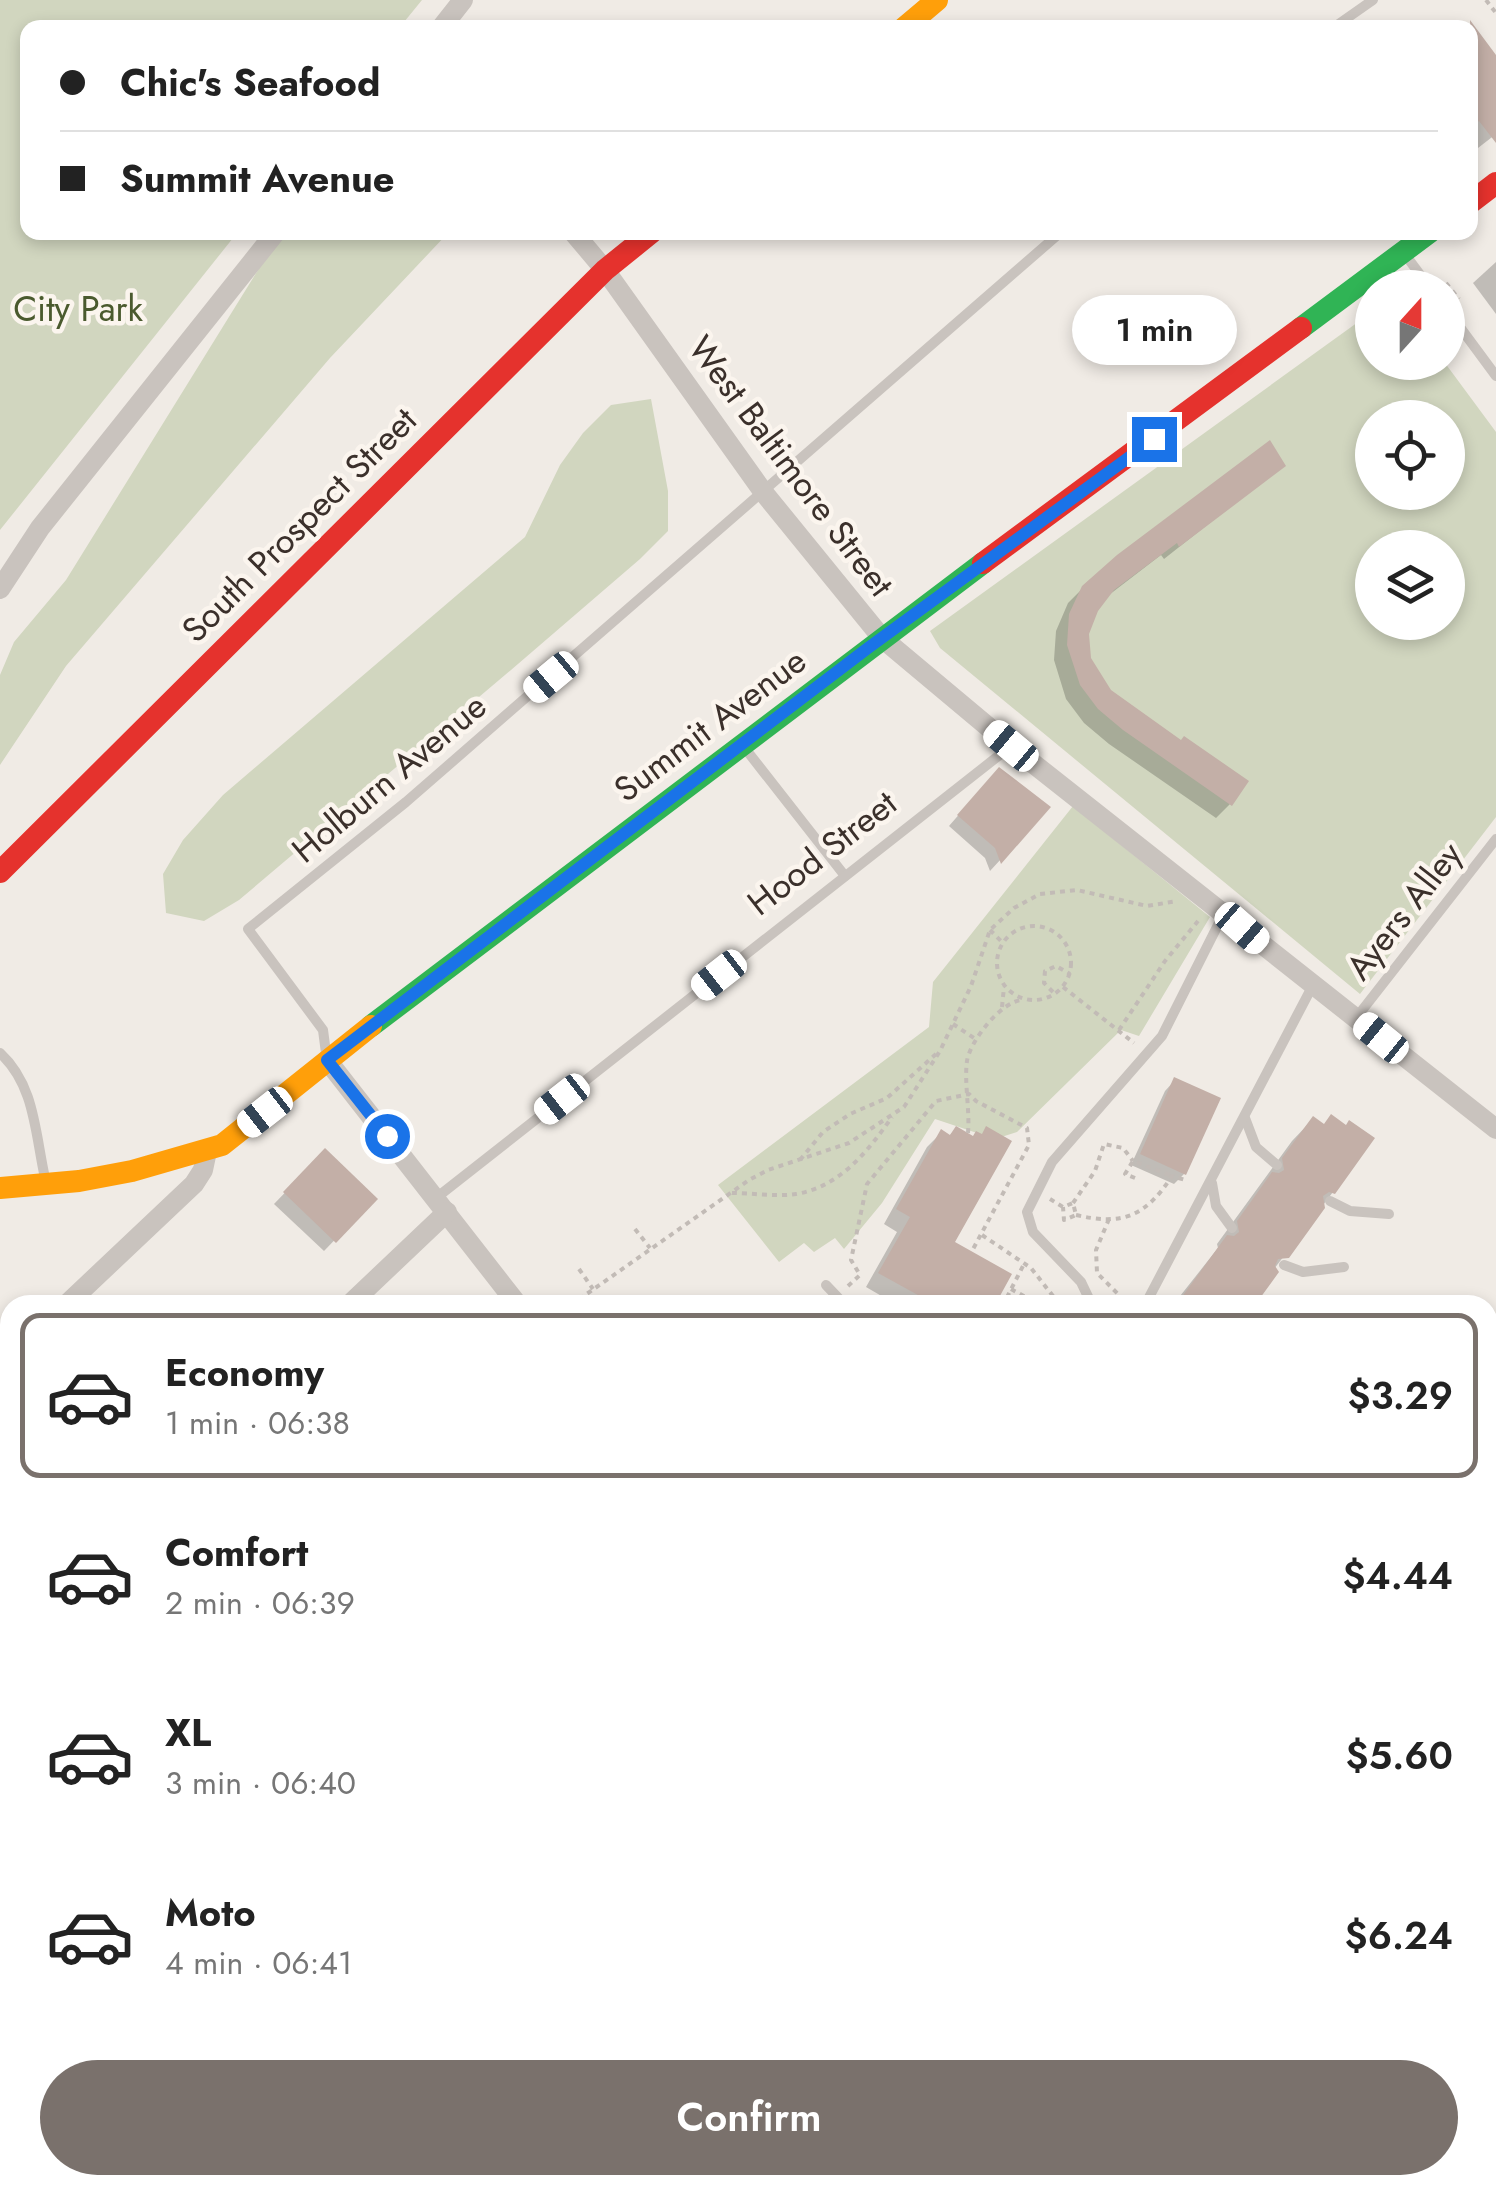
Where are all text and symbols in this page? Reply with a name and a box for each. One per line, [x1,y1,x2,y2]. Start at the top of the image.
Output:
text: Chic's Seafood [120,55,380,110]
text: Summit Avenue [120,151,395,206]
north arrow [1355,270,1465,380]
map controls [1355,270,1465,640]
park label: City Park [13,284,143,334]
callout: 1 min [1072,294,1236,364]
text: 1 min [1116,307,1193,353]
street label: West Baltimore Street [676,325,906,607]
street label: South Prospect Street [170,396,428,654]
button: locate [1355,400,1465,510]
route end [1132,417,1177,462]
button: layers [1355,530,1465,640]
street label: Summit Avenue [603,636,817,814]
car [518,646,584,708]
street label: Holburn Avenue [281,682,497,874]
car [978,715,1044,777]
street label: Hood Street [737,778,908,927]
street label: Ayers Alley [1334,831,1474,991]
car [1210,897,1274,959]
car [686,945,752,1005]
car [1348,1007,1414,1069]
car [529,1069,595,1129]
car [232,1082,298,1142]
route start [365,1114,410,1159]
text: Economy [165,1345,324,1400]
icon: car [45,1351,135,1441]
text: $3.29 [1348,1368,1453,1423]
text: 1 min · 06:38 [165,1400,350,1446]
text: Comfort [165,1525,308,1580]
icon: car [45,1531,135,1621]
text: $4.44 [1342,1548,1453,1603]
text: 2 min · 06:39 [165,1580,355,1626]
text: XL [165,1705,211,1760]
icon: car [45,1711,135,1801]
text: $5.60 [1346,1728,1453,1783]
text: 3 min · 06:40 [165,1760,356,1806]
text: Moto [165,1885,256,1940]
icon: car [45,1891,135,1981]
text: $6.24 [1345,1908,1453,1963]
text: 4 min · 06:41 [165,1940,352,1986]
button: Confirm [40,2060,1458,2175]

